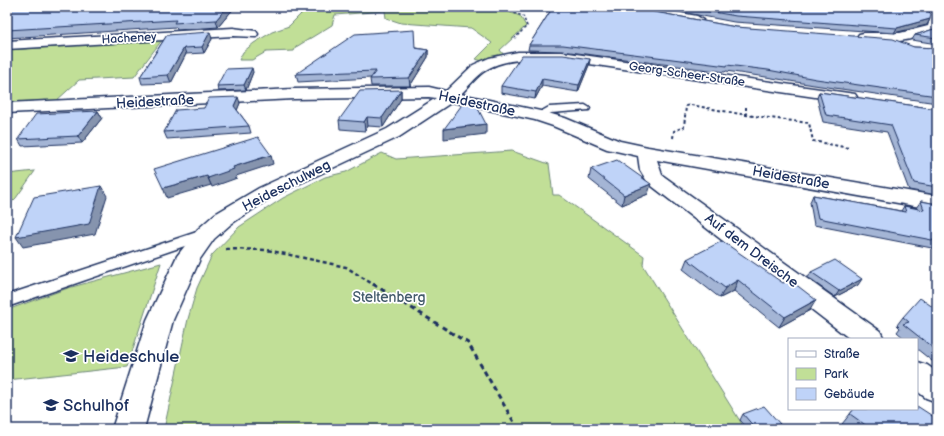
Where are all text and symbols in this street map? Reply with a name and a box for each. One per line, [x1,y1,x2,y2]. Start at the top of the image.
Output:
street label: Hacheney [101,30,157,47]
street label: Georg-Scheer-Straße [628,59,746,90]
street label: Heidestraße [437,87,517,120]
street label: Heidestraße [116,91,195,112]
street label: Heideschulweg [239,156,333,215]
street label: Heidestraße [751,162,831,193]
street label: Auf dem Dreische [701,210,802,291]
park label: Steltenberg [352,289,426,306]
legend [788,338,918,410]
school or university icon: Heideschule [62,347,80,365]
place label: Heideschule [83,347,179,367]
text: Straße [824,347,860,362]
text: Park [824,367,848,382]
text: Gebäude [824,387,874,402]
school or university icon: Schulhof [42,396,60,414]
place label: Schulhof [63,396,130,416]

